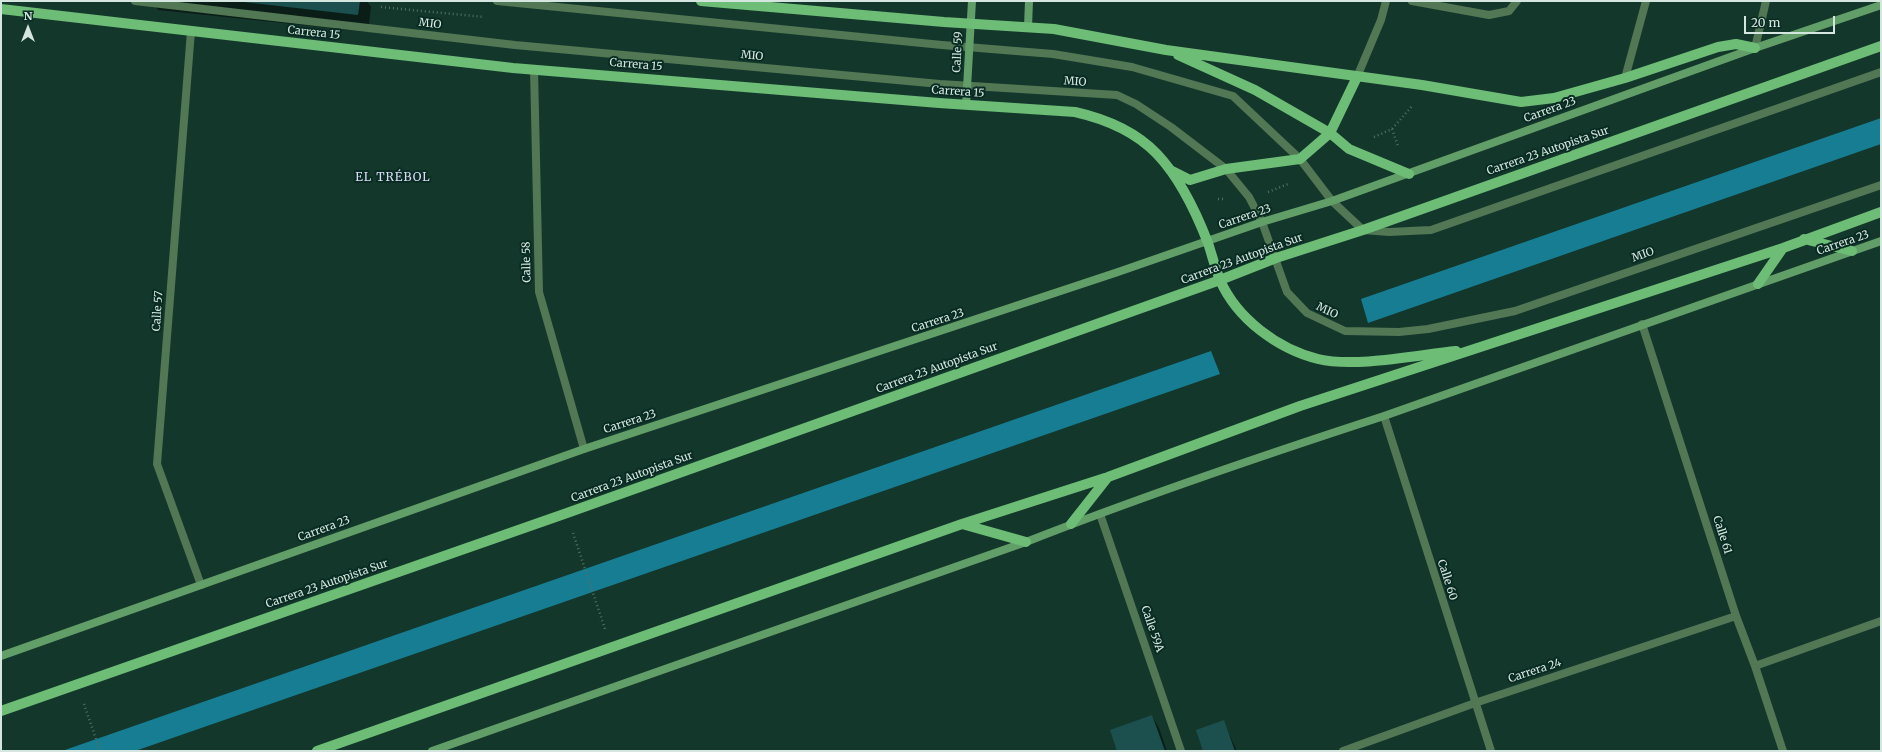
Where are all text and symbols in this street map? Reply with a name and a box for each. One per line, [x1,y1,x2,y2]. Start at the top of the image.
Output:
north arrow [8,8,48,48]
scale bar [1746,8,1837,34]
text: N [24,9,32,23]
text: 20 m [1751,15,1780,30]
street label: MIO [418,16,442,32]
street label: Carrera 15 [287,24,341,42]
street label: Calle 59 [950,31,966,73]
street label: MIO [740,48,764,64]
street label: Carrera 15 [609,56,663,74]
street label: MIO [1063,75,1087,89]
street label: Carrera 15 [931,84,985,100]
street label: Carrera 23 [1522,95,1578,125]
street label: Carrera 23 Autopista Sur [1485,124,1611,178]
district label: EL TRÉBOL [355,171,431,185]
street label: Carrera 23 [1217,202,1273,232]
street label: Carrera 23 [1815,228,1871,258]
street label: Carrera 23 Autopista Sur [1179,231,1305,287]
street label: Calle 58 [520,241,534,283]
street label: MIO [1630,245,1656,265]
street label: Calle 57 [150,290,166,332]
street label: MIO [1314,300,1340,322]
street label: Carrera 23 [910,306,966,336]
street label: Carrera 23 Autopista Sur [874,340,1000,396]
street label: Carrera 23 [602,407,658,437]
street label: Carrera 23 Autopista Sur [569,449,695,505]
street label: Carrera 23 [296,514,352,544]
street label: Calle 61 [1710,514,1734,556]
street label: Carrera 23 Autopista Sur [264,557,390,611]
street label: Calle 60 [1434,558,1460,602]
street label: Calle 59A [1138,604,1166,654]
street label: Carrera 24 [1507,656,1563,686]

